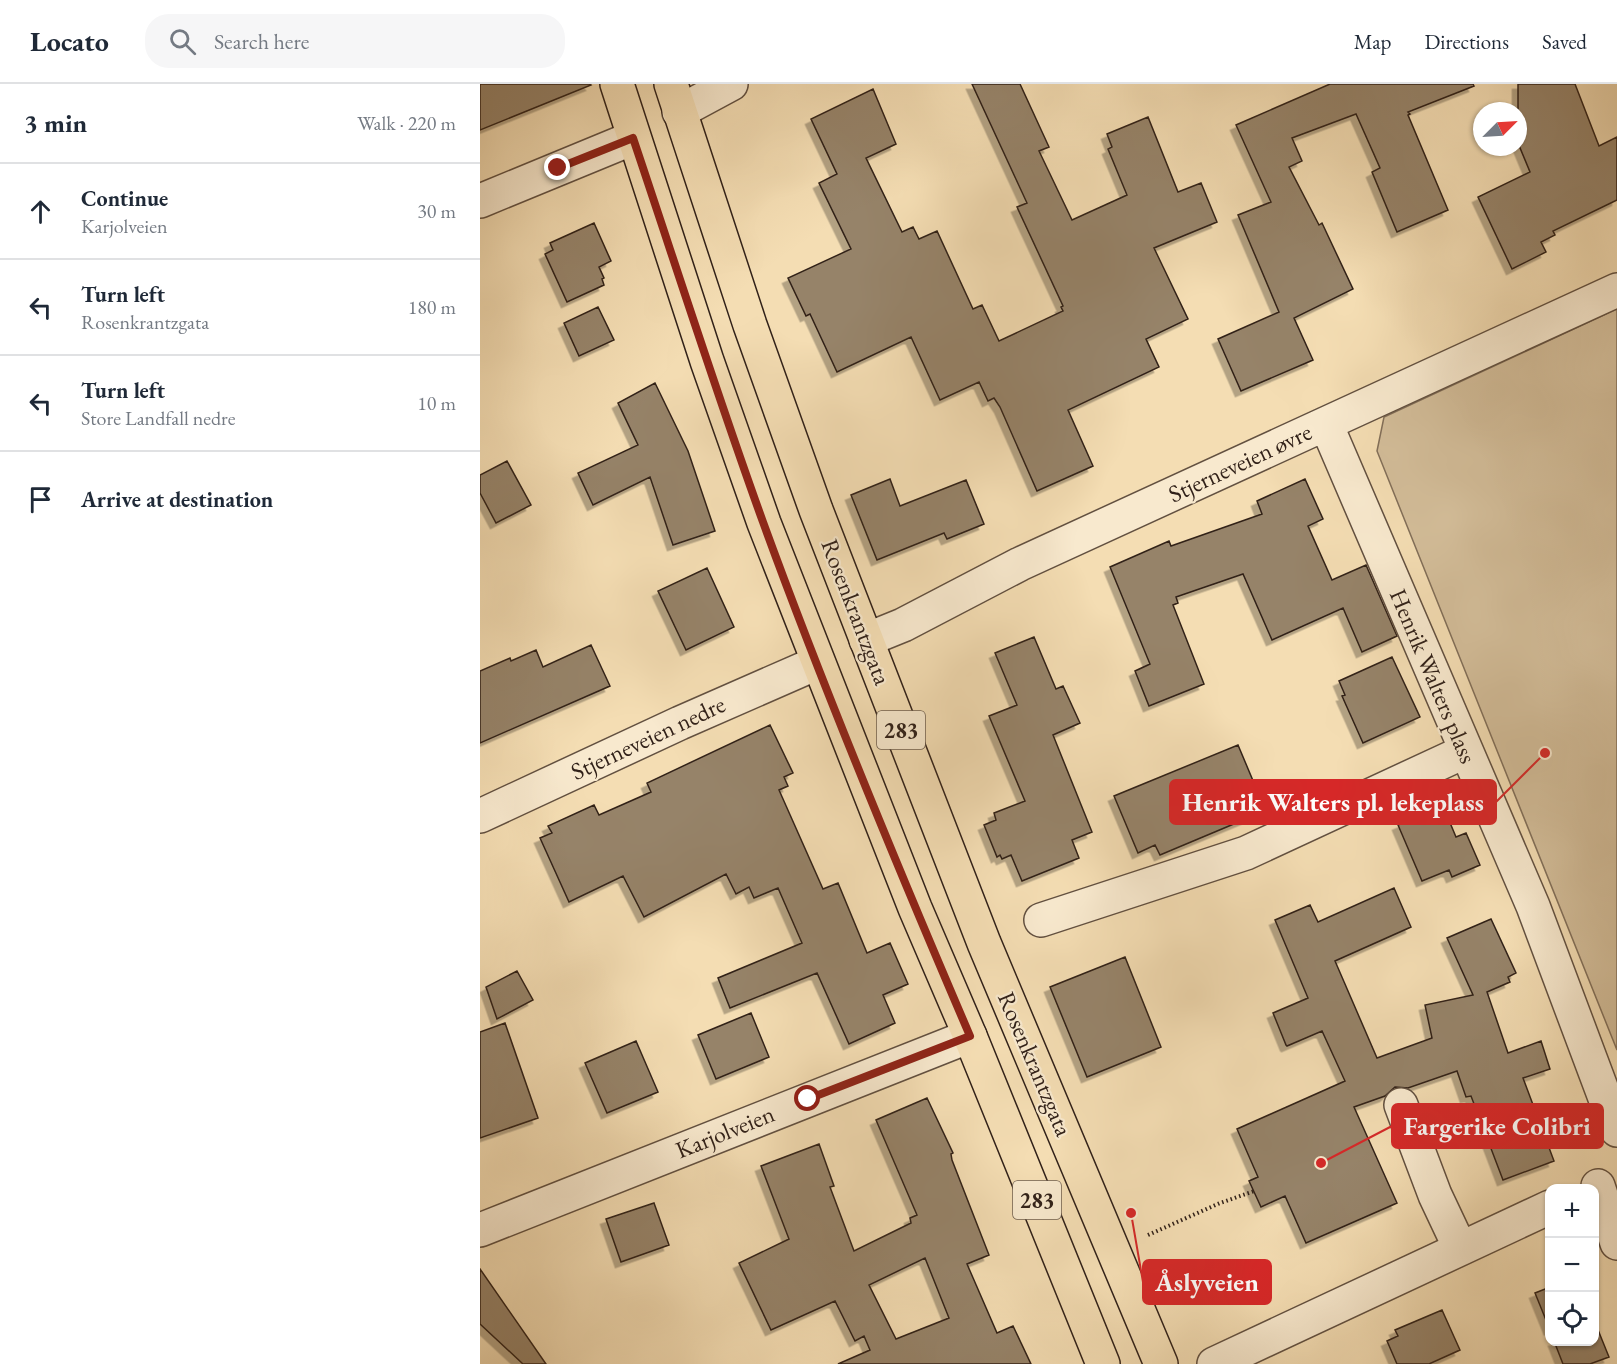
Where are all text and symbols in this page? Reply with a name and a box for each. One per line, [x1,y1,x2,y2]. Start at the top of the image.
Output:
search box [145,14,565,68]
text: Locato [30,23,109,59]
icon: search [166,25,199,58]
text: Search here [214,27,309,56]
text: Map [1354,28,1391,55]
text: Directions [1424,28,1509,55]
text: Saved [1542,28,1587,55]
north arrow [1473,102,1527,156]
text: 3 min [24,106,87,140]
text: Walk · 220 m [357,110,456,136]
route end [544,154,570,180]
text: Continue [81,184,168,213]
icon: ahead [24,195,57,228]
text: 30 m [417,198,456,224]
text: Karjolveien [81,213,168,239]
text: Turn left [81,280,165,309]
icon: left [24,291,57,324]
text: 180 m [408,294,456,320]
text: Rosenkrantzgata [81,309,209,335]
text: Turn left [81,376,165,405]
icon: left [24,387,57,420]
text: 10 m [417,390,456,416]
text: Store Landfall nedre [81,405,236,431]
street label: Stjerneveien øvre [1163,416,1316,509]
icon: arrive [24,483,57,516]
text: Arrive at destination [81,485,273,514]
street label: Rosenkrantzgata [814,534,899,690]
street label: Henrik Walters plass [1383,584,1484,768]
street label: Stjerneveien nedre [566,688,730,787]
road number: 283 [877,711,925,749]
callout: Henrik Walters pl. lekeplass [1170,780,1496,824]
text: Henrik Walters pl. lekeplass [1182,785,1484,819]
street label: Rosenkrantzgata [991,987,1080,1141]
route start [794,1085,820,1111]
street label: Karjolveien [671,1098,779,1165]
callout: Fargerike Colibri [1392,1104,1603,1148]
text: Fargerike Colibri [1403,1109,1591,1143]
road number: 283 [1013,1181,1061,1219]
map controls [1545,1184,1599,1346]
button: + [1545,1184,1599,1238]
button: − [1545,1238,1599,1292]
callout: Åslyveien [1143,1260,1271,1304]
text: Åslyveien [1154,1265,1259,1299]
button: locate [1545,1292,1599,1346]

